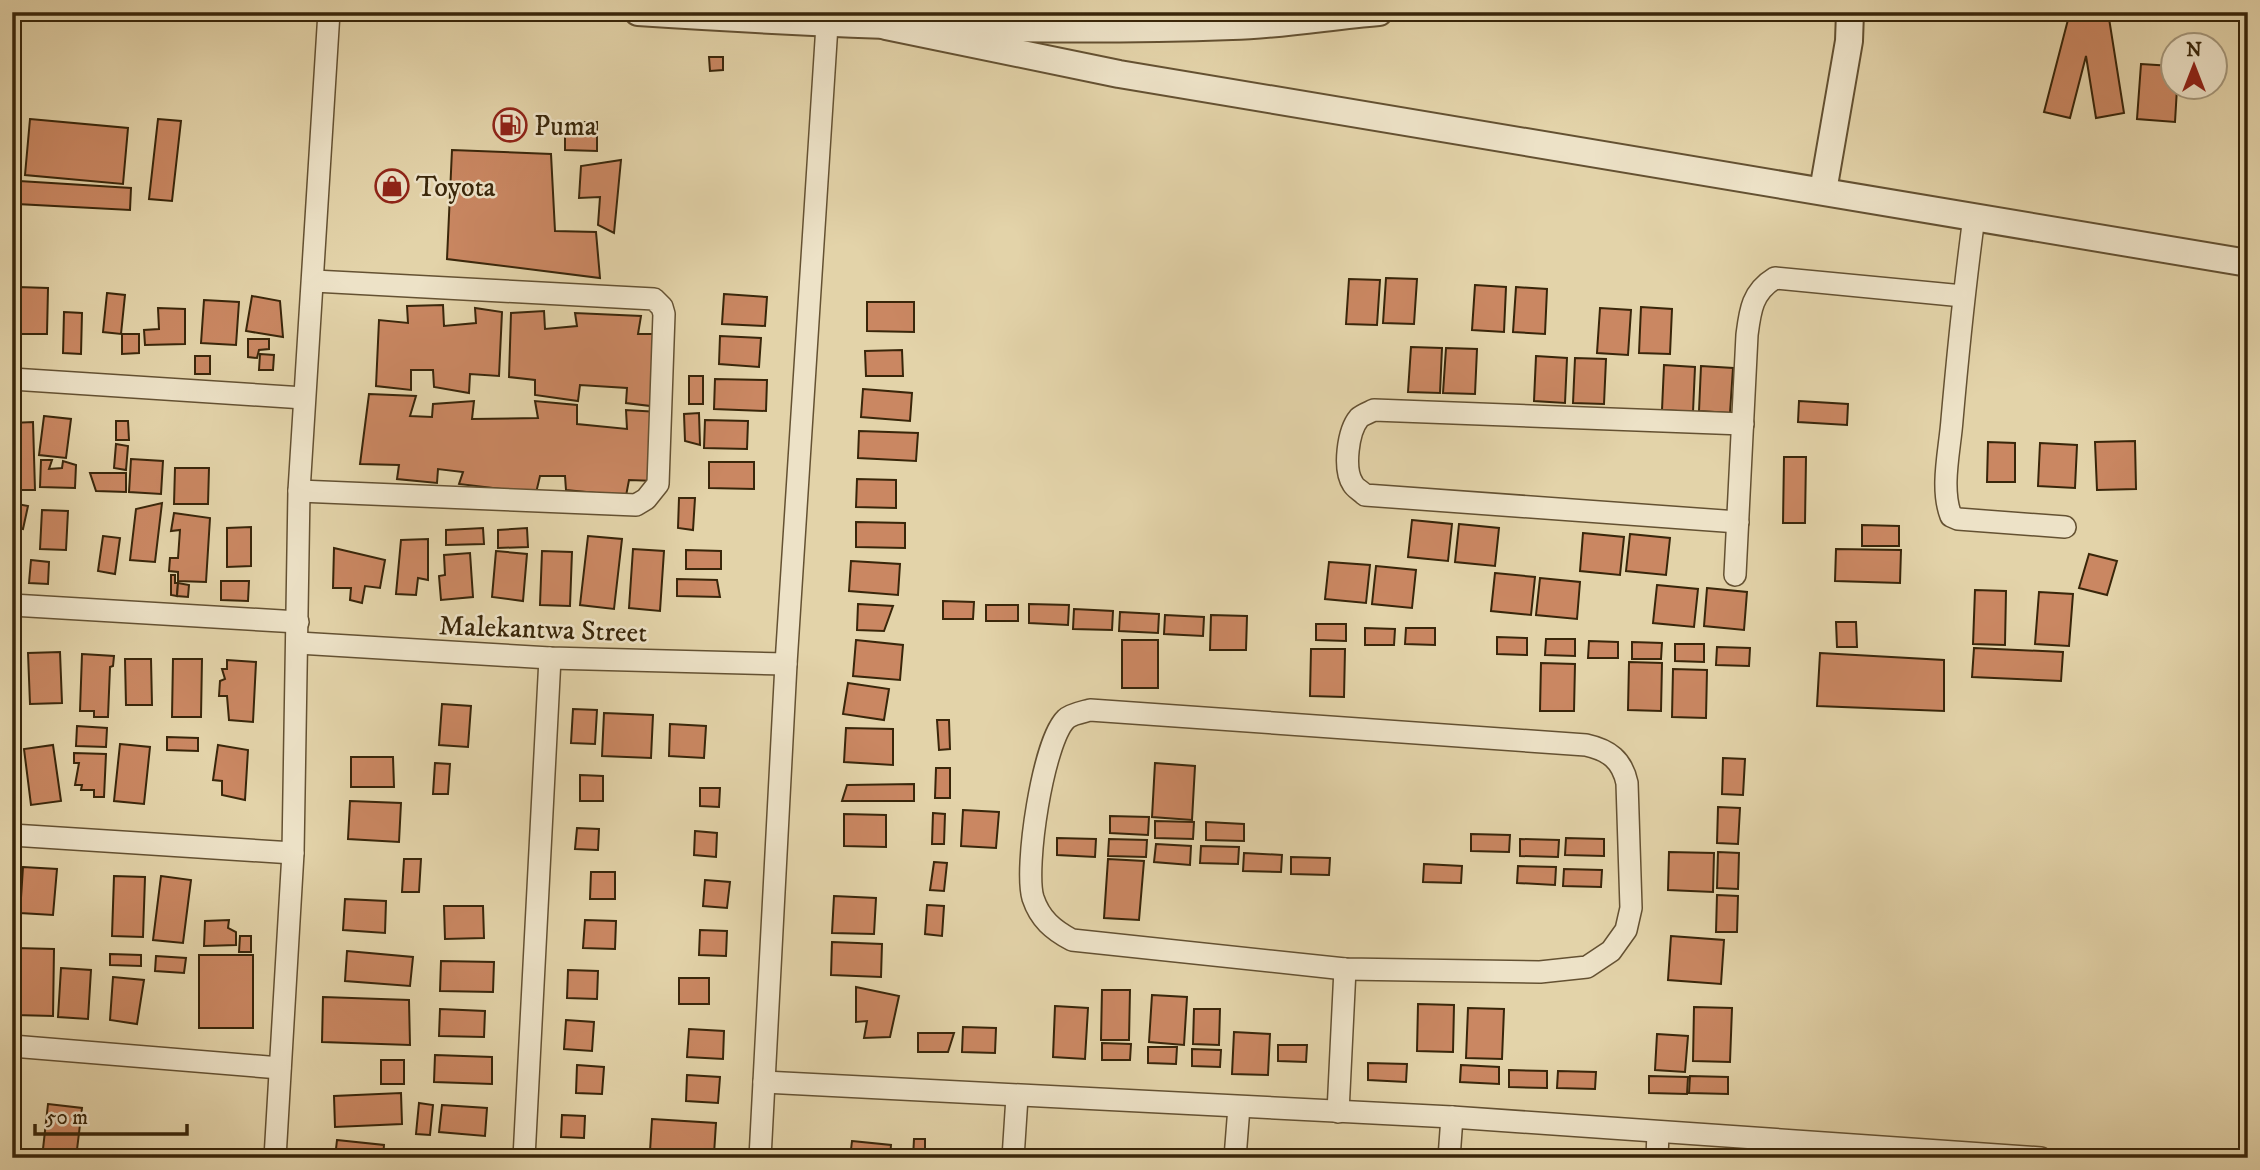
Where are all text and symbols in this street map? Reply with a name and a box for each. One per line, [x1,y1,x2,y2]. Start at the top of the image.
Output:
north arrow [2158,32,2228,102]
text: N [2186,39,2202,62]
fuel station icon: Puma [491,106,529,144]
place label: Puma [534,109,597,144]
shop icon: Toyota [373,167,411,205]
place label: Toyota [416,170,496,205]
street label: Malekantwa Street [438,608,648,651]
scale bar [35,1093,187,1137]
text: 50 m [46,1105,88,1131]

